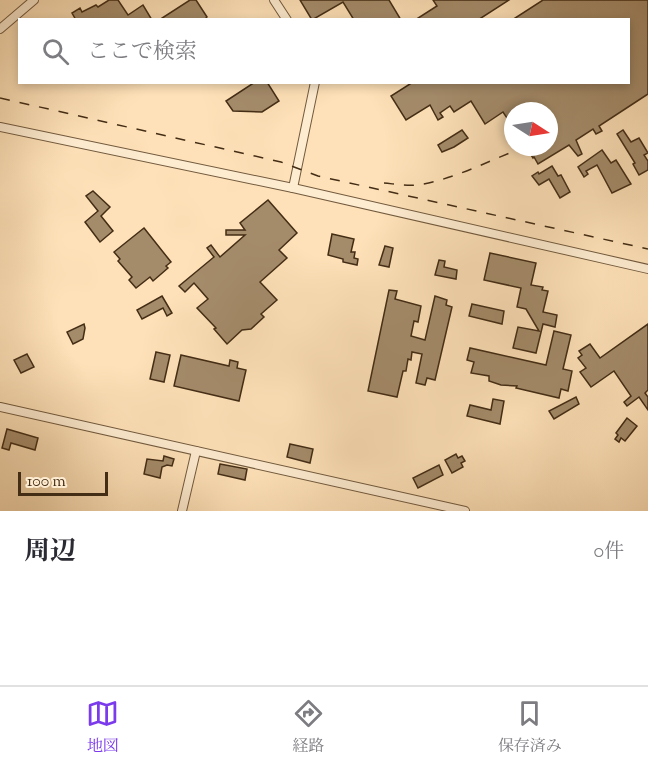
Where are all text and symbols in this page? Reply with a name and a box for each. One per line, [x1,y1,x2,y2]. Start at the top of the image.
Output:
search box [18,18,630,84]
icon: search [39,35,72,68]
text: ここで検索 [87,37,197,69]
north arrow [504,102,558,156]
scale bar [18,469,108,496]
text: 100 m [27,471,66,494]
text: 周辺 [24,534,76,571]
text: 0件 [593,538,624,567]
tab: 地図 [86,697,119,759]
tab: 経路 [292,697,325,759]
tab: 保存済み [498,697,562,759]

